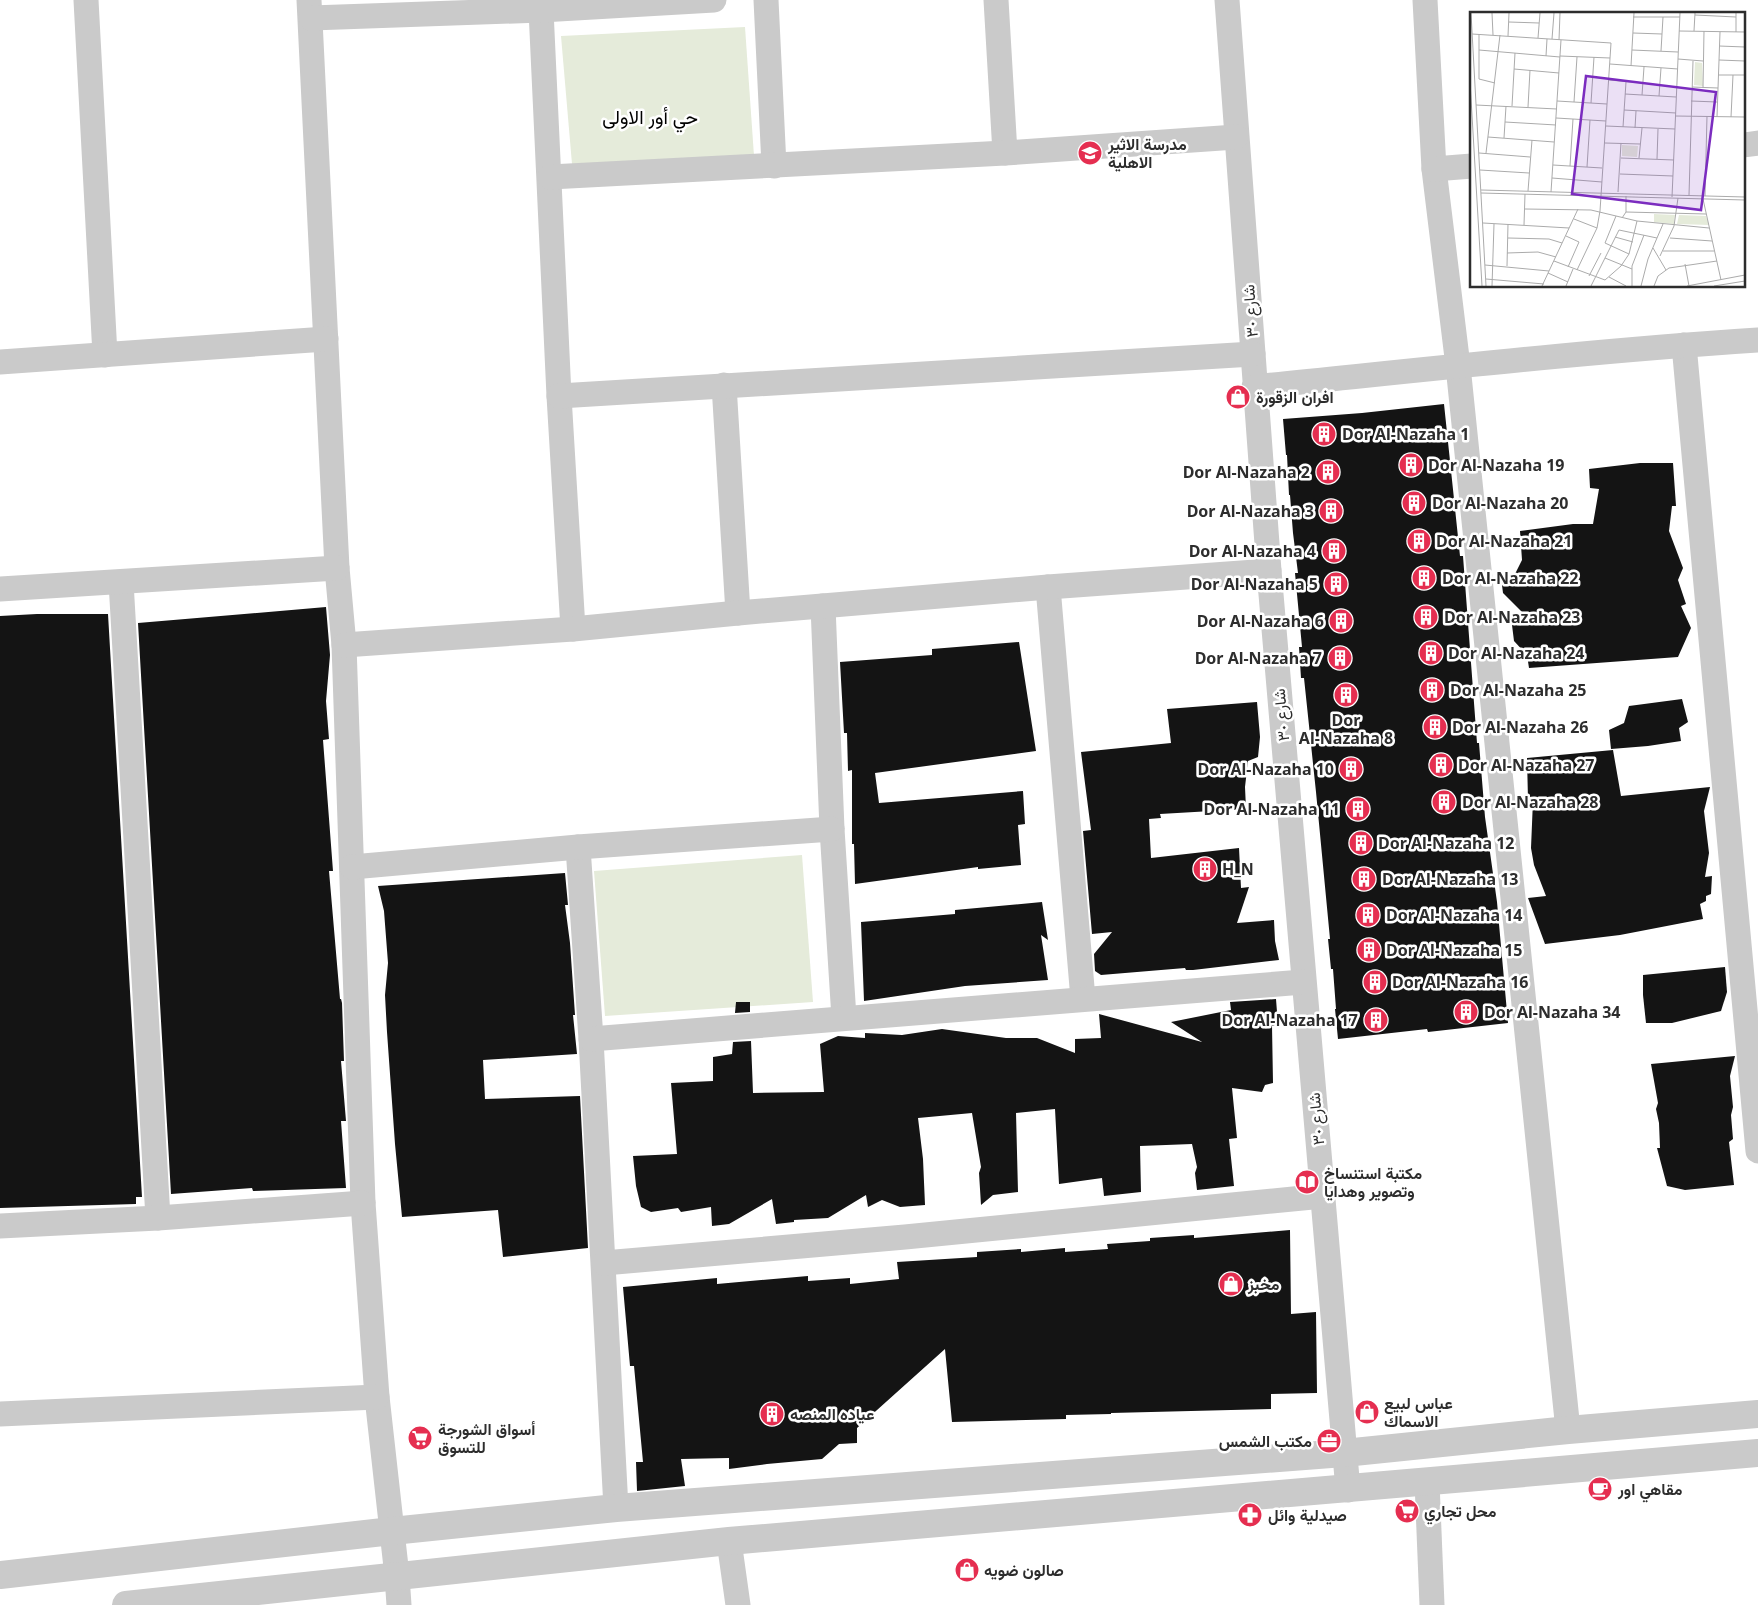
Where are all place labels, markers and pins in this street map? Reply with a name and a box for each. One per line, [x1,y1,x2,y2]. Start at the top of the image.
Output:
place label: مدرسة الاثير الاهلية [1107,133,1187,173]
school or university icon: مدرسة الاثير الاهلية [1077,140,1103,166]
shop icon: افران الزقورة [1225,384,1251,410]
place label: افران الزقورة [1256,386,1334,408]
building icon: Dor Al-Nazaha 1 [1311,421,1337,447]
place label: Dor Al-Nazaha 1 [1342,423,1469,445]
building icon: Dor Al-Nazaha 19 [1398,452,1424,478]
place label: Dor Al-Nazaha 19 [1428,454,1565,476]
building icon: Dor Al-Nazaha 2 [1315,459,1341,485]
place label: Dor Al-Nazaha 2 [1183,461,1310,483]
building icon: Dor Al-Nazaha 20 [1401,490,1427,516]
place label: Dor Al-Nazaha 20 [1432,492,1569,514]
building icon: Dor Al-Nazaha 3 [1318,498,1344,524]
place label: Dor Al-Nazaha 3 [1187,500,1314,522]
building icon: Dor Al-Nazaha 21 [1406,528,1432,554]
place label: Dor Al-Nazaha 21 [1436,530,1573,552]
building icon: Dor Al-Nazaha 4 [1321,538,1347,564]
place label: Dor Al-Nazaha 4 [1189,540,1316,562]
building icon: Dor Al-Nazaha 22 [1411,565,1437,591]
place label: Dor Al-Nazaha 22 [1442,567,1579,589]
building icon: Dor Al-Nazaha 5 [1323,571,1349,597]
place label: Dor Al-Nazaha 5 [1191,573,1318,595]
building icon: Dor Al-Nazaha 23 [1413,604,1439,630]
place label: Dor Al-Nazaha 23 [1444,606,1581,628]
building icon: Dor Al-Nazaha 6 [1328,608,1354,634]
place label: Dor Al-Nazaha 6 [1197,610,1324,632]
building icon: Dor Al-Nazaha 24 [1418,640,1444,666]
place label: Dor Al-Nazaha 24 [1448,642,1585,664]
building icon: Dor Al-Nazaha 7 [1327,645,1353,671]
place label: Dor Al-Nazaha 7 [1195,647,1322,669]
building icon: Dor Al-Nazaha 25 [1419,677,1445,703]
place label: Dor Al-Nazaha 25 [1450,679,1587,701]
building icon: Dor Al-Nazaha 8 [1333,682,1359,708]
place label: Dor Al-Nazaha 8 [1299,709,1393,749]
building icon: Dor Al-Nazaha 26 [1422,714,1448,740]
place label: Dor Al-Nazaha 26 [1452,716,1589,738]
building icon: Dor Al-Nazaha 27 [1428,752,1454,778]
place label: Dor Al-Nazaha 27 [1458,754,1595,776]
building icon: Dor Al-Nazaha 10 [1338,756,1364,782]
place label: Dor Al-Nazaha 10 [1198,758,1334,780]
building icon: Dor Al-Nazaha 28 [1431,789,1457,815]
place label: Dor Al-Nazaha 28 [1462,791,1599,813]
building icon: Dor Al-Nazaha 11 [1345,796,1371,822]
place label: Dor Al-Nazaha 11 [1204,798,1340,820]
building icon: Dor Al-Nazaha 12 [1348,830,1374,856]
place label: Dor Al-Nazaha 12 [1378,832,1515,854]
building icon: H_N [1192,856,1218,882]
place label: H_N [1222,858,1254,880]
building icon: Dor Al-Nazaha 13 [1351,866,1377,892]
place label: Dor Al-Nazaha 13 [1382,868,1519,890]
building icon: Dor Al-Nazaha 14 [1355,902,1381,928]
place label: Dor Al-Nazaha 14 [1386,904,1523,926]
building icon: Dor Al-Nazaha 15 [1356,937,1382,963]
place label: Dor Al-Nazaha 15 [1386,939,1523,961]
building icon: Dor Al-Nazaha 16 [1362,969,1388,995]
place label: Dor Al-Nazaha 16 [1392,971,1529,993]
building icon: Dor Al-Nazaha 34 [1453,999,1479,1025]
place label: Dor Al-Nazaha 34 [1484,1001,1621,1023]
building icon: Dor Al-Nazaha 17 [1363,1007,1389,1033]
place label: Dor Al-Nazaha 17 [1222,1009,1358,1031]
place label: مكتبة استنساخ وتصوير وهدايا [1324,1162,1422,1202]
library icon: مكتبة استنساخ وتصوير وهدايا [1294,1169,1320,1195]
shop icon: مخبز [1218,1271,1244,1297]
place label: مخبز [1247,1273,1280,1295]
place label: عباس لبيع الاسماك [1384,1392,1453,1432]
shop icon: عباس لبيع الاسماك [1354,1399,1380,1425]
building icon: عياده المنصه [759,1401,785,1427]
place label: عياده المنصه [790,1403,874,1425]
place label: أسواق الشورجة للتسوق [438,1418,535,1458]
supermarket icon: أسواق الشورجة للتسوق [407,1425,433,1451]
office icon: مكتب الشمس [1316,1428,1342,1454]
place label: مكتب الشمس [1219,1430,1312,1452]
cafe icon: مقاهي اور [1587,1476,1613,1502]
place label: مقاهي اور [1617,1478,1683,1503]
supermarket icon: محل تجاري [1394,1498,1420,1524]
place label: محل تجاري [1424,1500,1497,1525]
pharmacy icon: صيدلية وائل [1237,1502,1263,1528]
place label: صيدلية وائل [1268,1504,1347,1526]
shop icon: صالون ضويه [954,1557,980,1583]
place label: صالون ضويه [984,1559,1064,1581]

